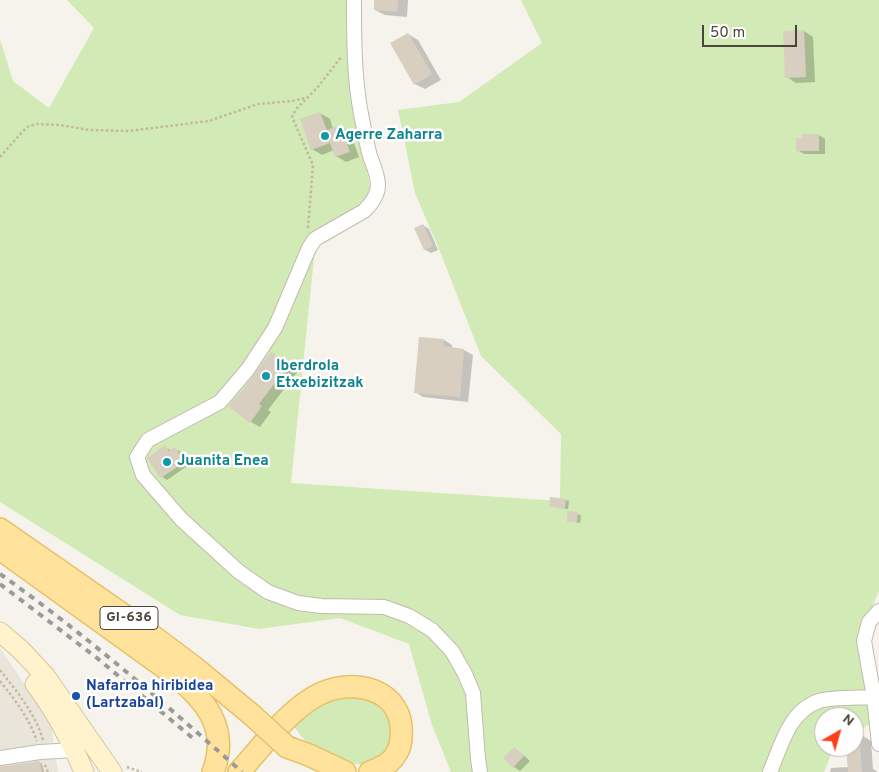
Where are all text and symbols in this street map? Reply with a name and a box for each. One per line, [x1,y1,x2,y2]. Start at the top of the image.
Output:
scale bar [704,15,799,47]
text: 50 m [710,24,745,43]
place label: Agerre Zaharra [335,127,442,145]
marker: Agerre Zaharra [319,130,331,142]
place label: Iberdrola Etxebizitzak [276,358,364,393]
marker: Iberdrola Etxebizitzak [260,370,272,382]
place label: Juanita Enea [177,453,269,471]
marker: Juanita Enea [161,456,173,468]
road number: GI-636 [100,606,158,630]
place label: Nafarroa hiribidea (Lartzabal) [86,678,213,713]
marker: Nafarroa hiribidea (Lartzabal) [70,690,82,702]
north arrow [814,707,864,757]
text: N [839,711,857,730]

